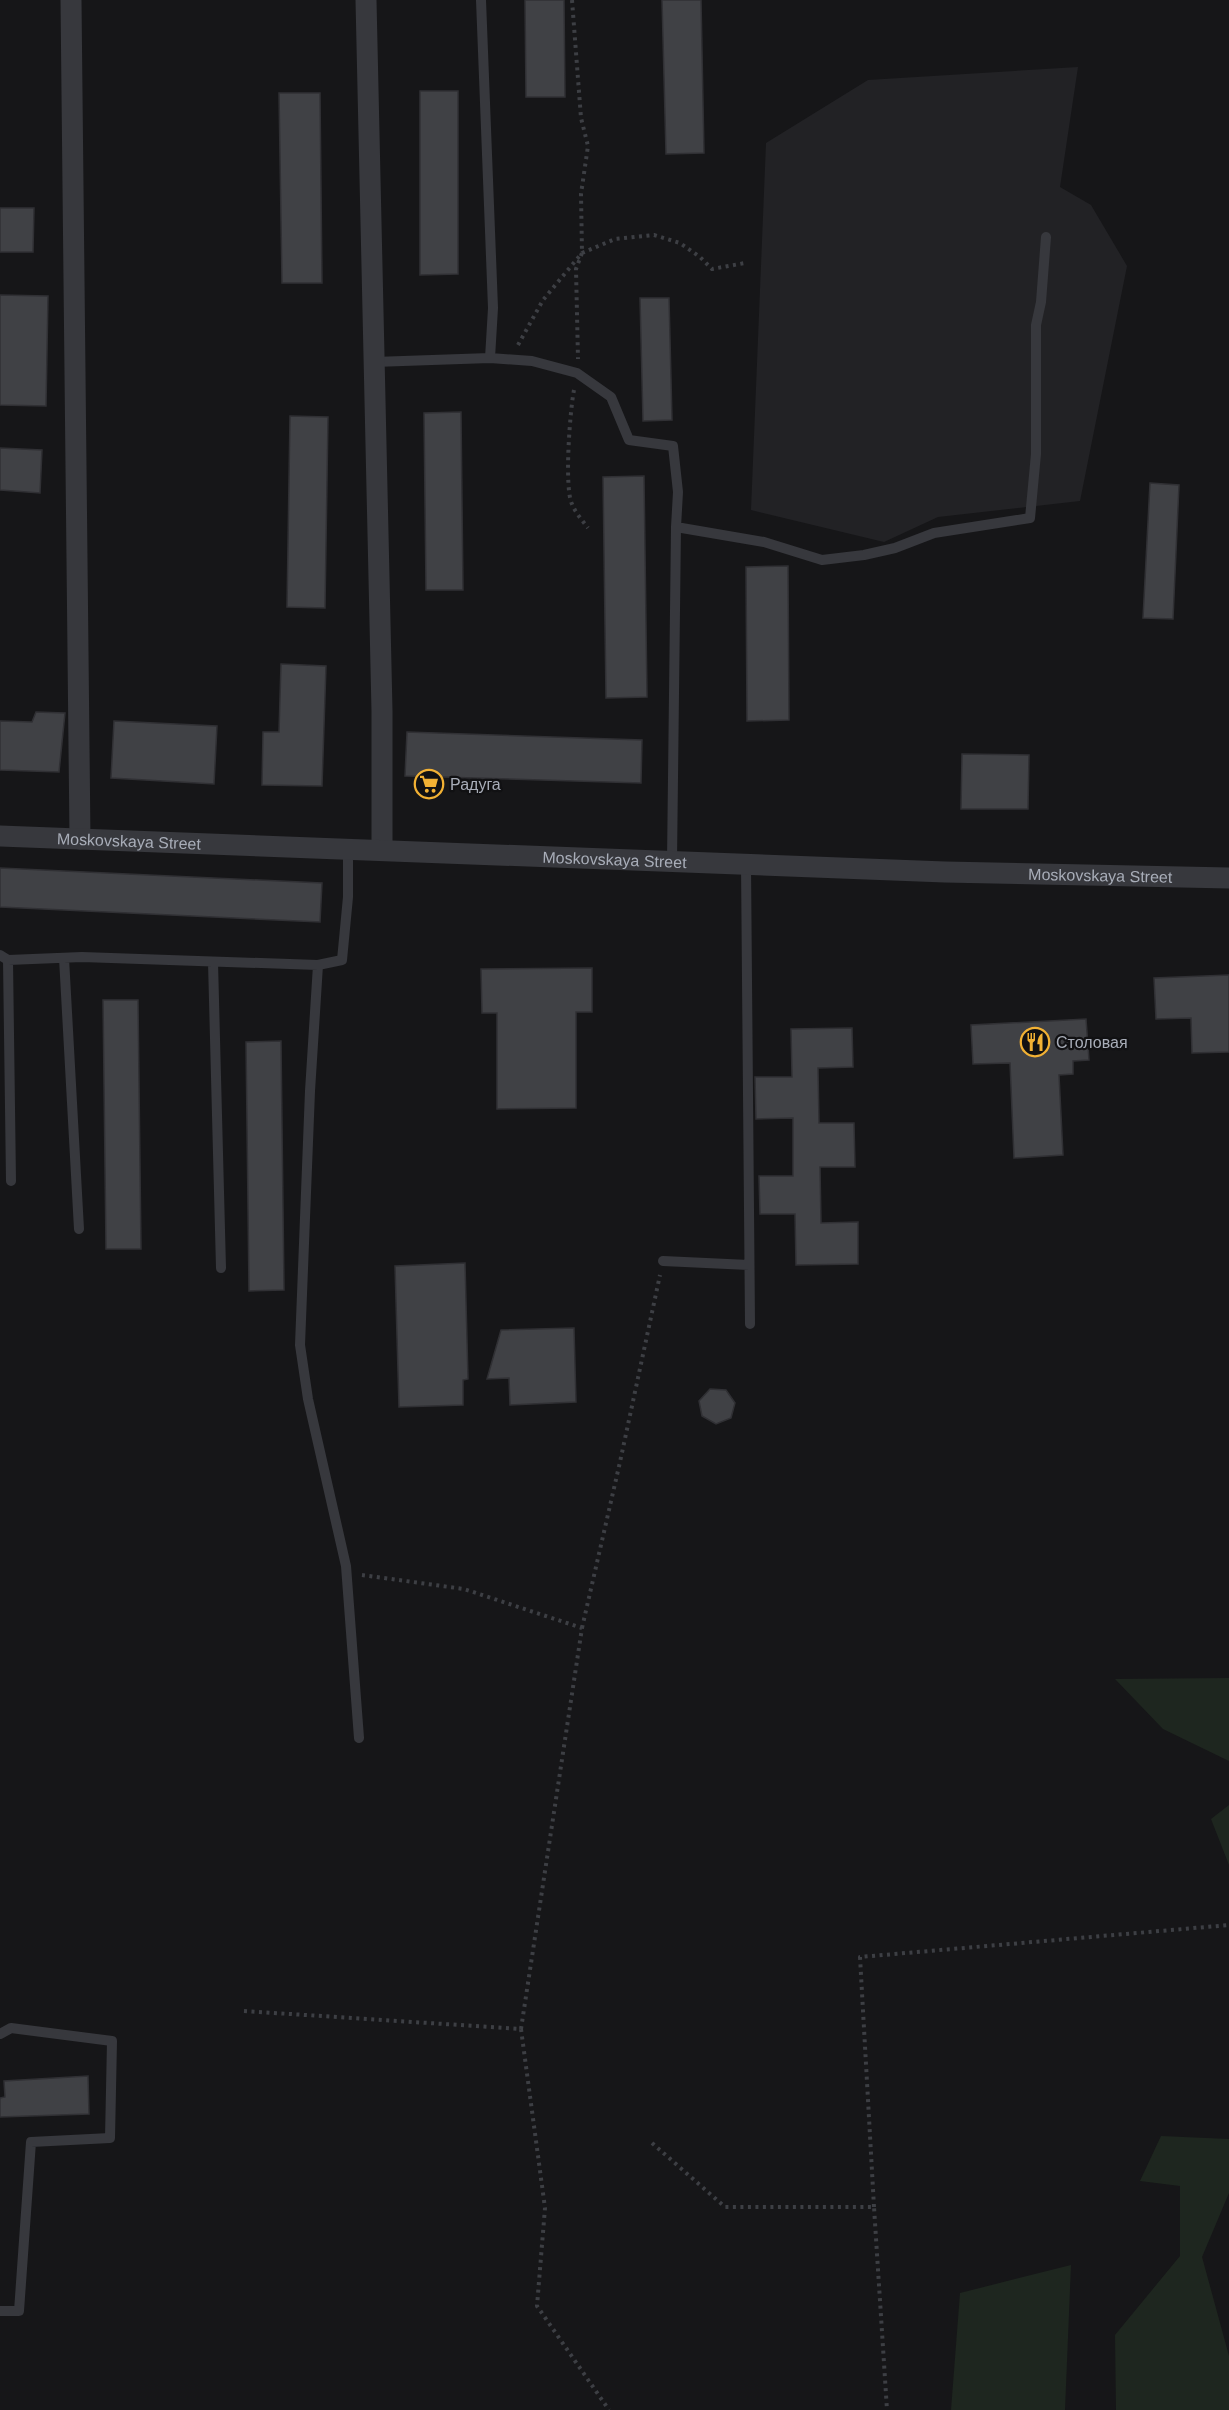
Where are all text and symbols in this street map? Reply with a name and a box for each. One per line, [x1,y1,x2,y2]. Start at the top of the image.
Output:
supermarket icon: Радуга [413,768,445,800]
place label: Радуга [450,776,501,793]
street label: Moskovskaya Street [57,830,202,852]
street label: Moskovskaya Street [542,848,687,871]
street label: Moskovskaya Street [1028,865,1173,885]
restaurant icon: Столовая [1019,1026,1051,1058]
place label: Столовая [1056,1034,1128,1051]

